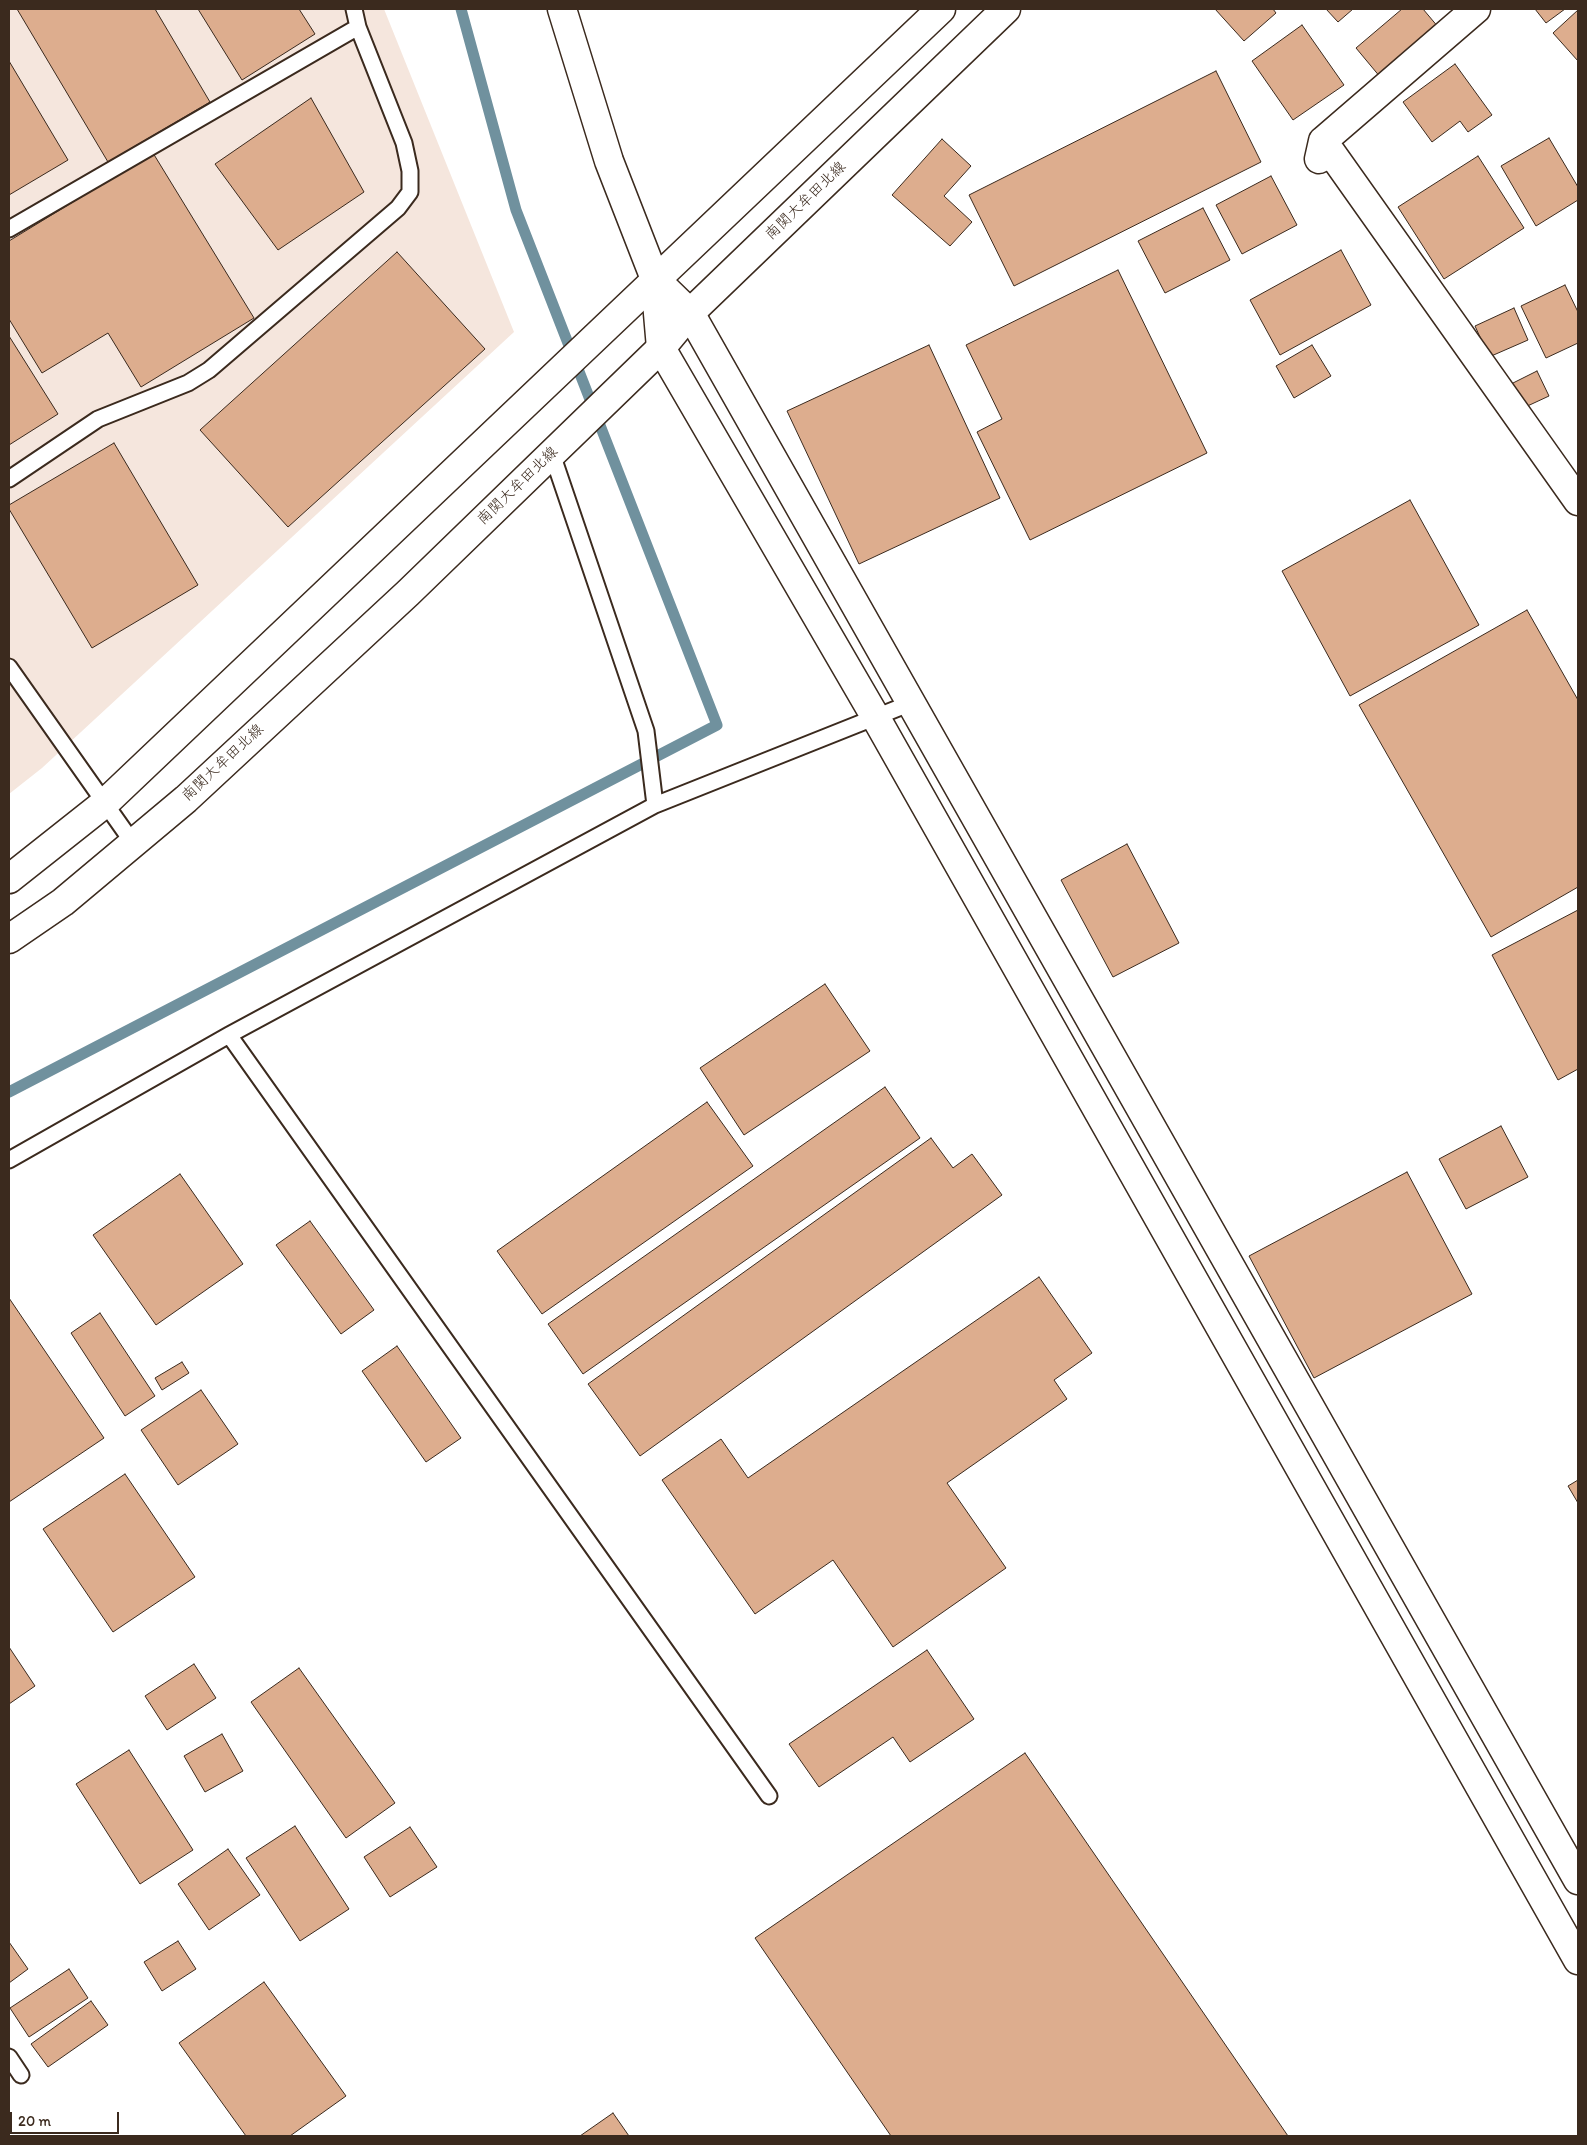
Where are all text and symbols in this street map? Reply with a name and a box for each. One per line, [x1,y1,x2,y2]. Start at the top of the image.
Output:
street label: 南関大牟田北線 [762,158,850,244]
street label: 南関大牟田北線 [474,443,562,529]
street label: 南関大牟田北線 [178,721,268,805]
scale bar [12,2102,121,2134]
text: 20 m [18,2112,51,2130]

